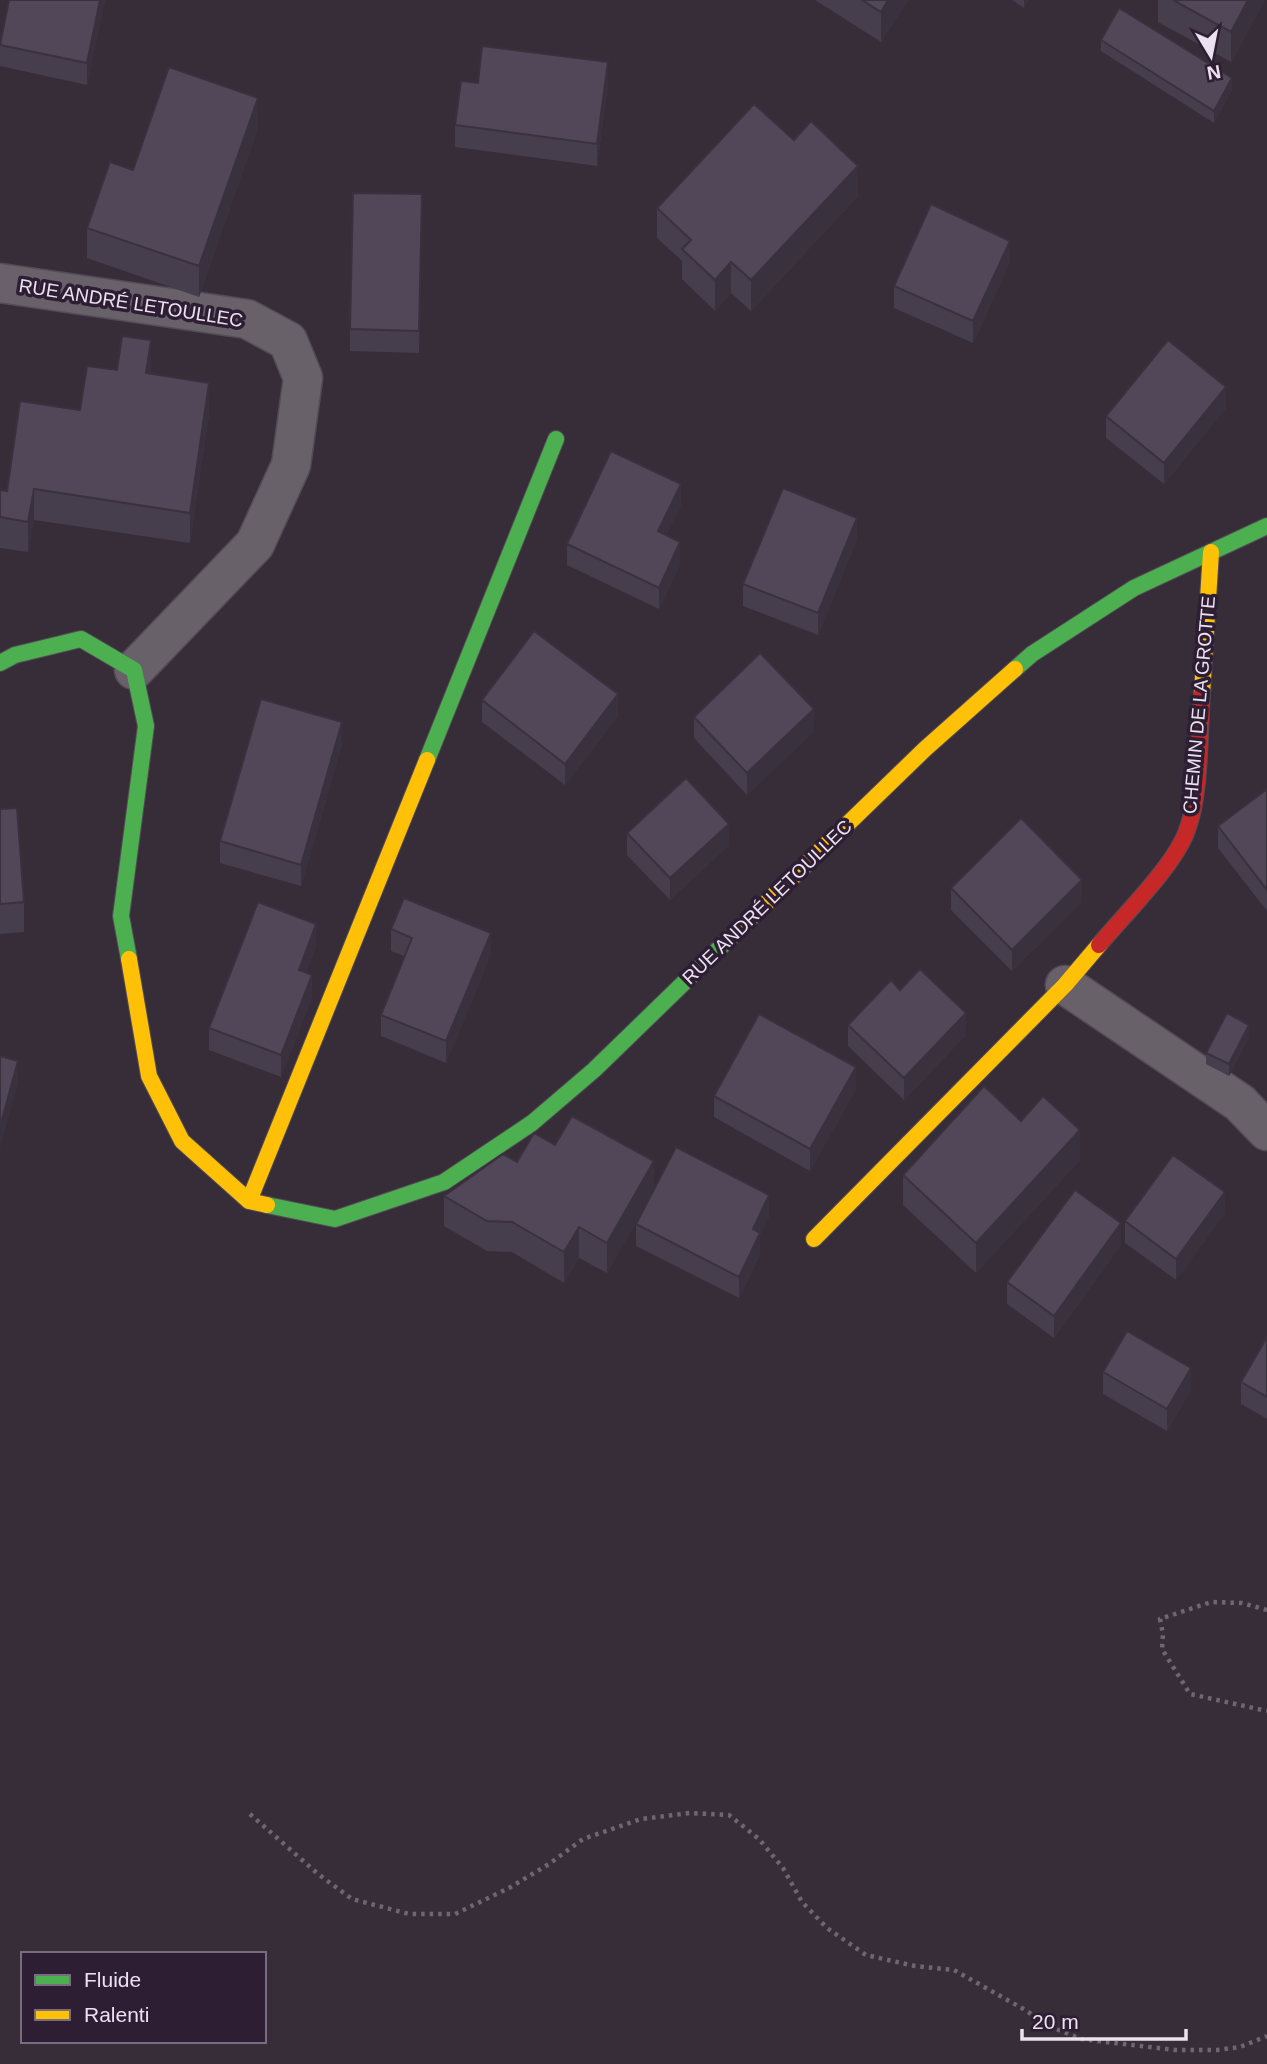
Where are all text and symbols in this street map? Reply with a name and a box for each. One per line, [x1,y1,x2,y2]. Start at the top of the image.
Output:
north arrow [1176,21,1246,91]
text: N [1205,61,1222,84]
street label: RUE ANDRÉ LETOULLEC [17,275,245,331]
street label: CHEMIN DE LA GROTTE [1179,595,1219,815]
street label: RUE ANDRÉ LETOULLEC [678,816,856,988]
legend [21,1952,266,2043]
text: Fluide [84,1968,141,1991]
scale bar [1022,1997,1186,2041]
text: Ralenti [84,2003,149,2026]
text: 20 m [1032,2010,1079,2033]

